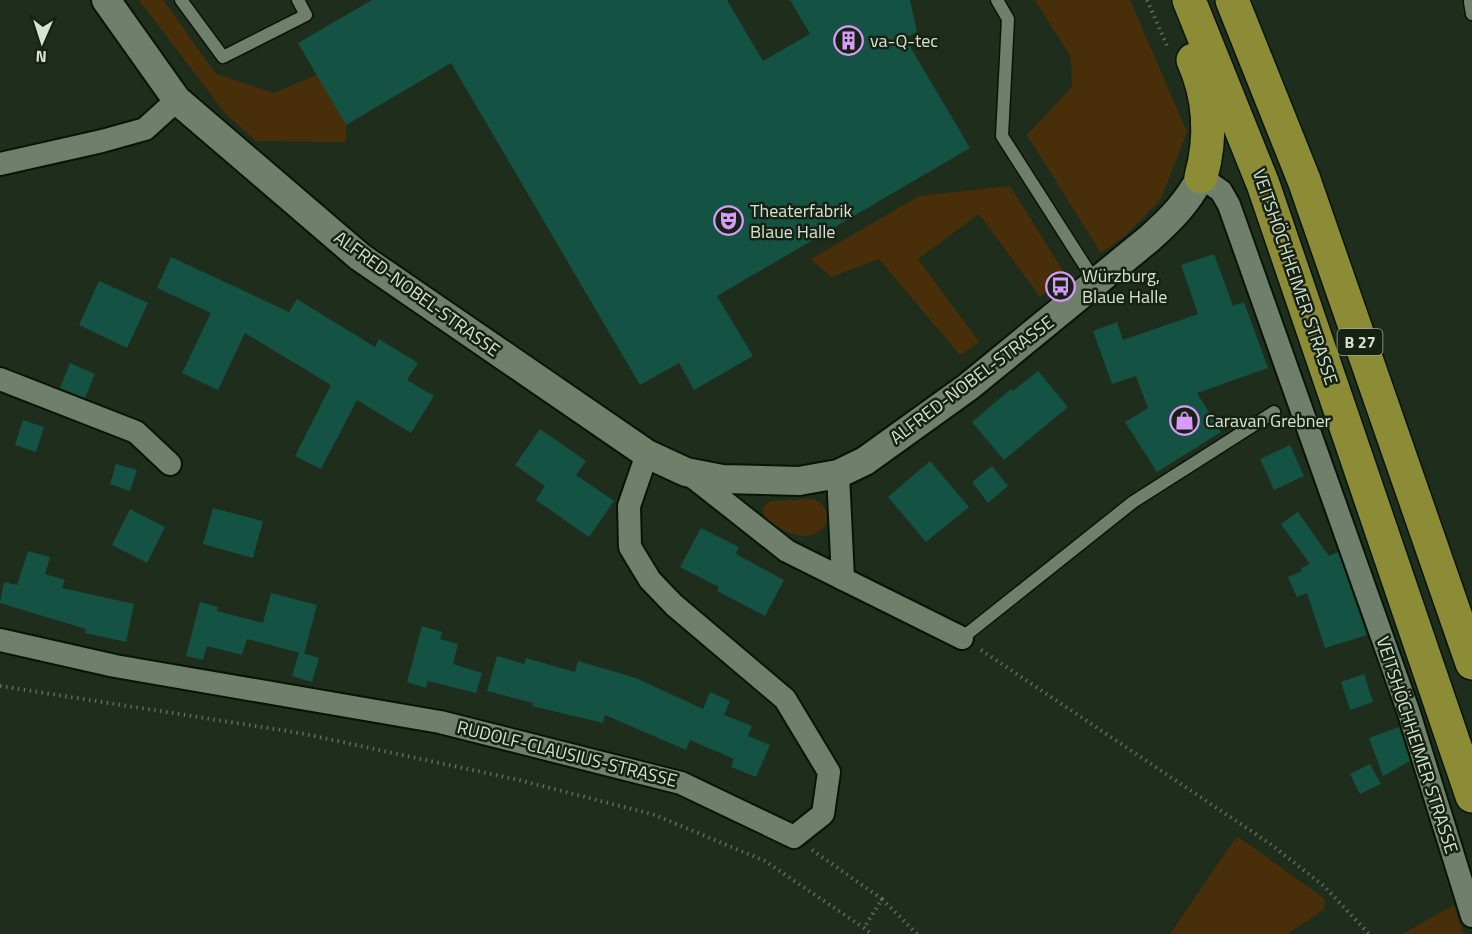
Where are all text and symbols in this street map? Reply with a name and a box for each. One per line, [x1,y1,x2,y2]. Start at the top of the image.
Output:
north arrow [12,12,72,72]
building icon: va-Q-tec [833,25,865,57]
place label: va-Q-tec [870,27,938,54]
text: N [35,45,47,69]
street label: VEITSHÖCHHEIMER STRASSE [1246,165,1345,389]
place label: Theaterfabrik Blaue Halle [750,197,852,245]
theatre icon: Theaterfabrik Blaue Halle [713,205,745,237]
street label: ALFRED-NOBEL-STRASSE [329,224,506,363]
place label: Würzburg, Blaue Halle [1082,262,1167,310]
bus stop icon: Würzburg, Blaue Halle [1045,270,1077,302]
street label: ALFRED-NOBEL-STRASSE [884,309,1059,450]
road number: B 27 [1338,329,1382,355]
shop icon: Caravan Grebner [1168,405,1200,437]
place label: Caravan Grebner [1205,407,1331,434]
street label: VEITSHÖCHHEIMER STRASSE [1370,633,1465,857]
street label: RUDOLF-CLAUSIUS-STRASSE [454,713,680,794]

